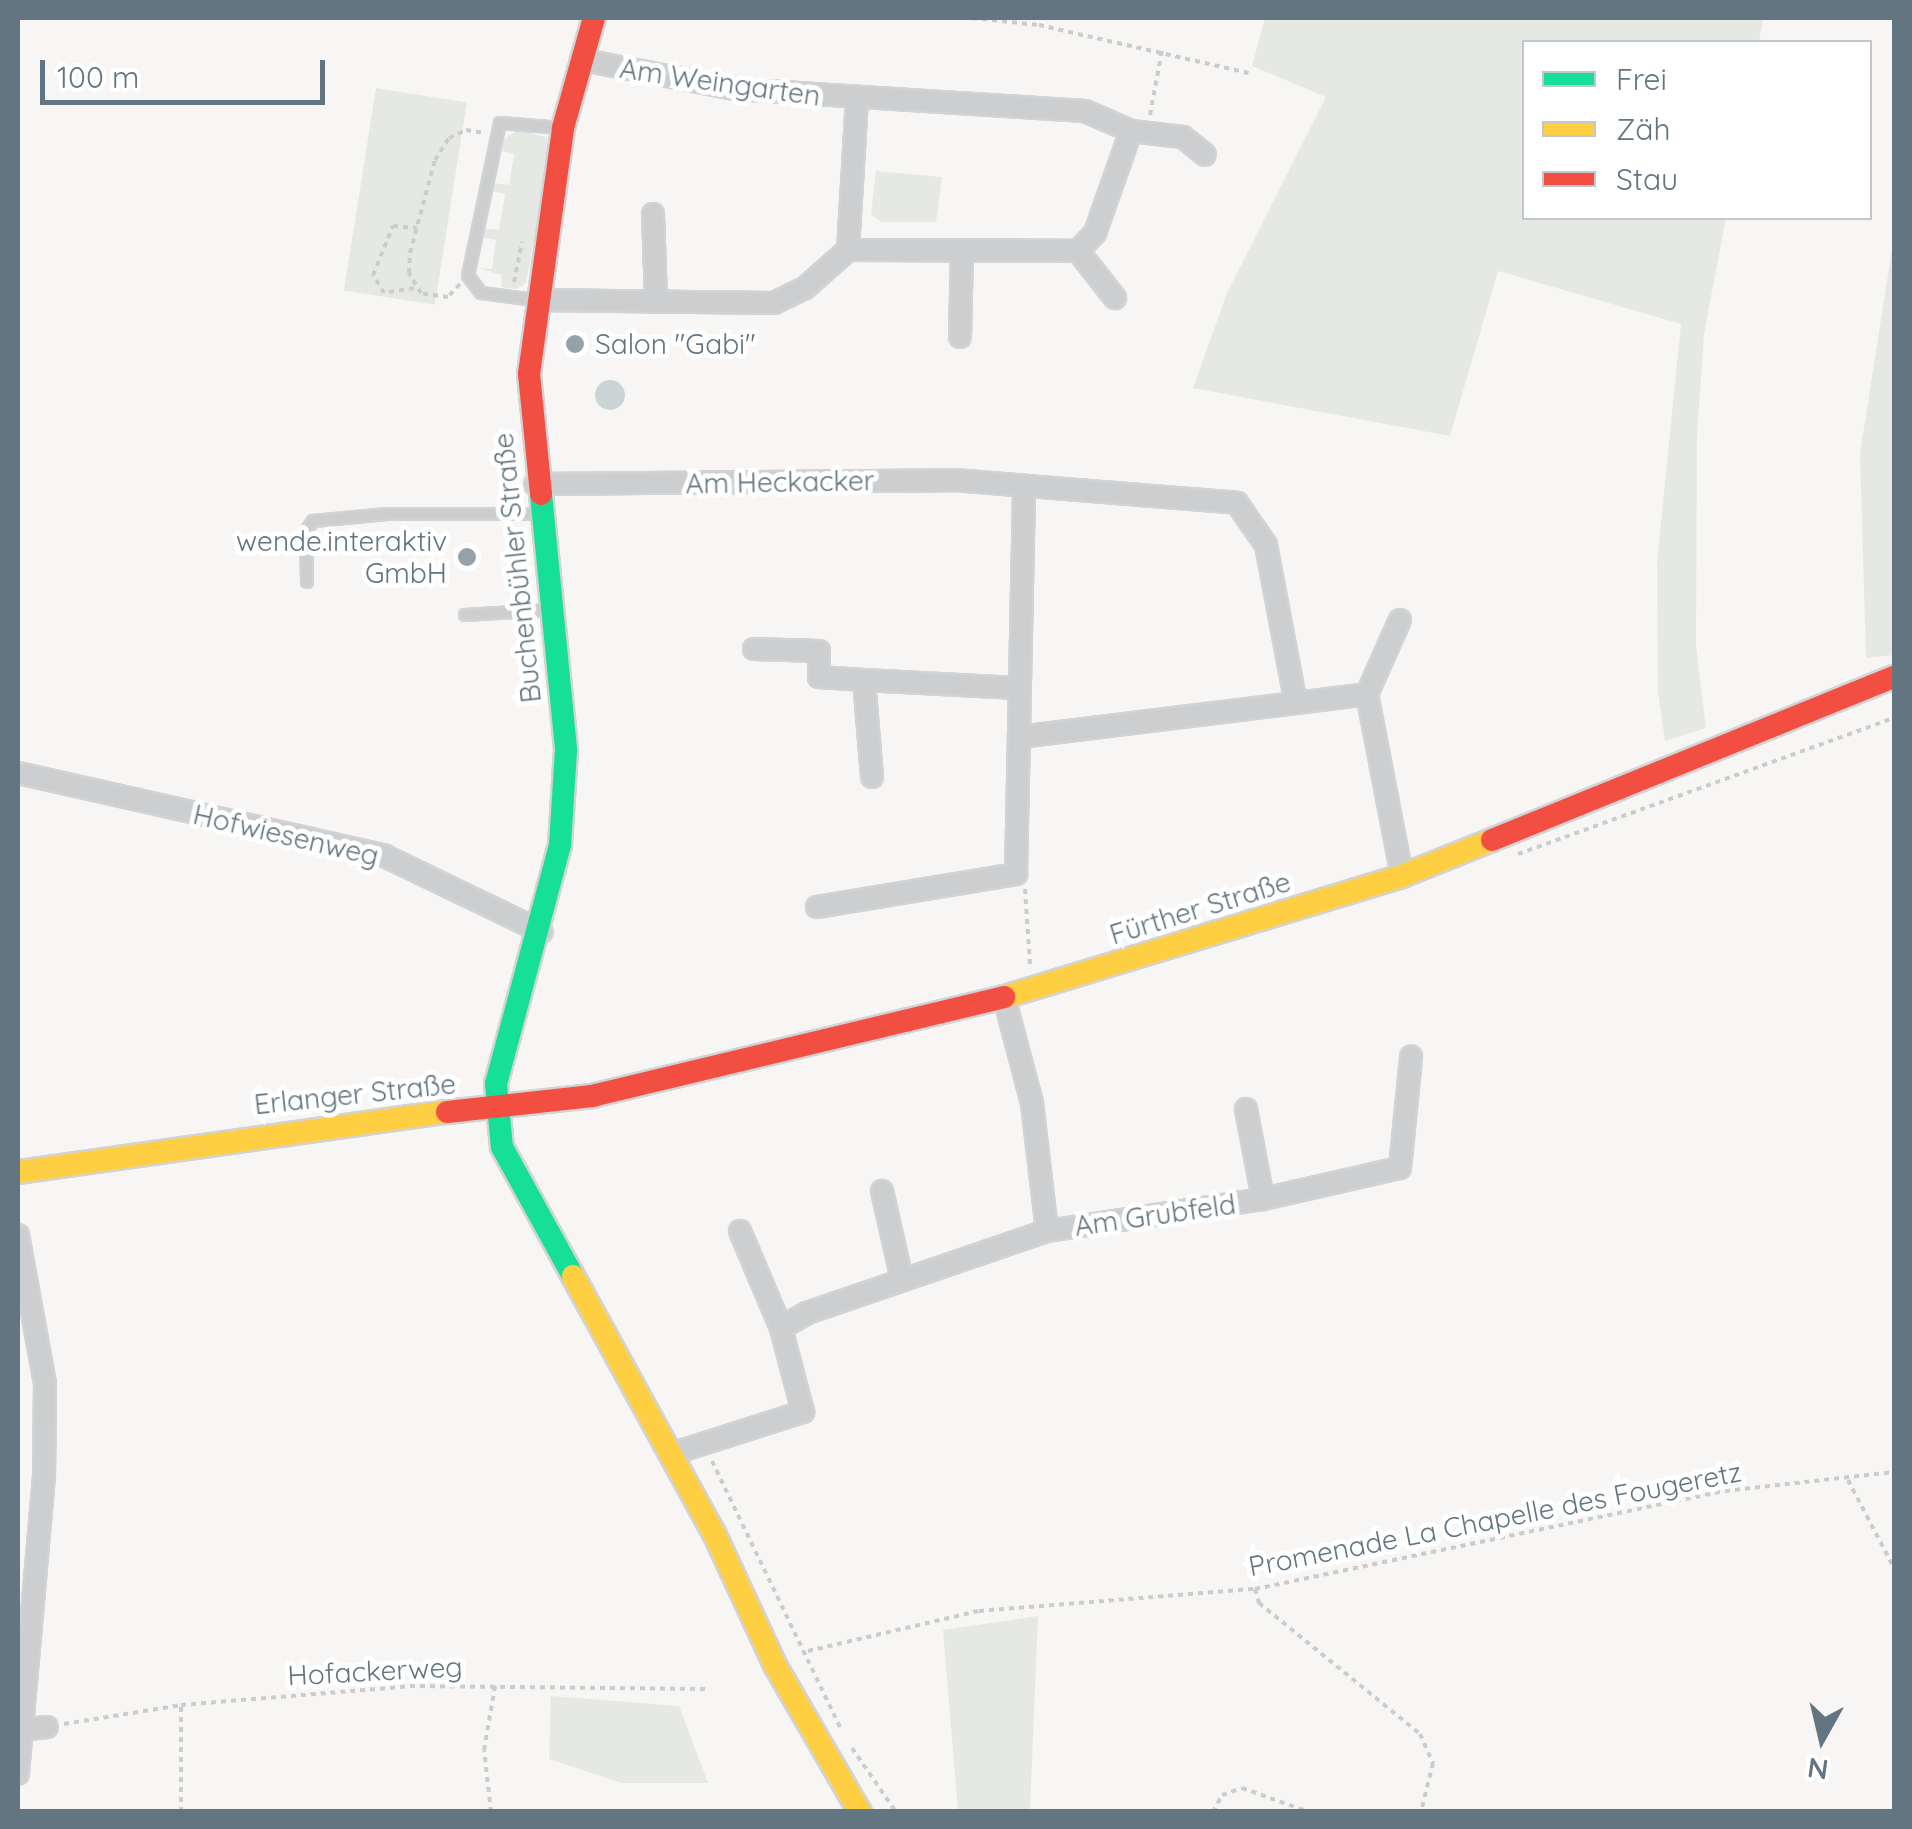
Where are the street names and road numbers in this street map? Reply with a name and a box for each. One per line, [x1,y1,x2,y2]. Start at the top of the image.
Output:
street label: Am Weingarten [617,51,823,113]
street label: Buchenbühler Straße [486,431,548,705]
street label: Am Heckacker [685,464,875,500]
street label: Hofwiesenweg [190,797,382,873]
street label: Fürther Straße [1106,865,1294,951]
street label: Erlanger Straße [252,1067,458,1121]
street label: Am Grubfeld [1072,1187,1238,1243]
street label: Promenade La Chapelle des Fougeretz [1246,1455,1744,1583]
street label: Hofackerweg [287,1650,463,1692]

